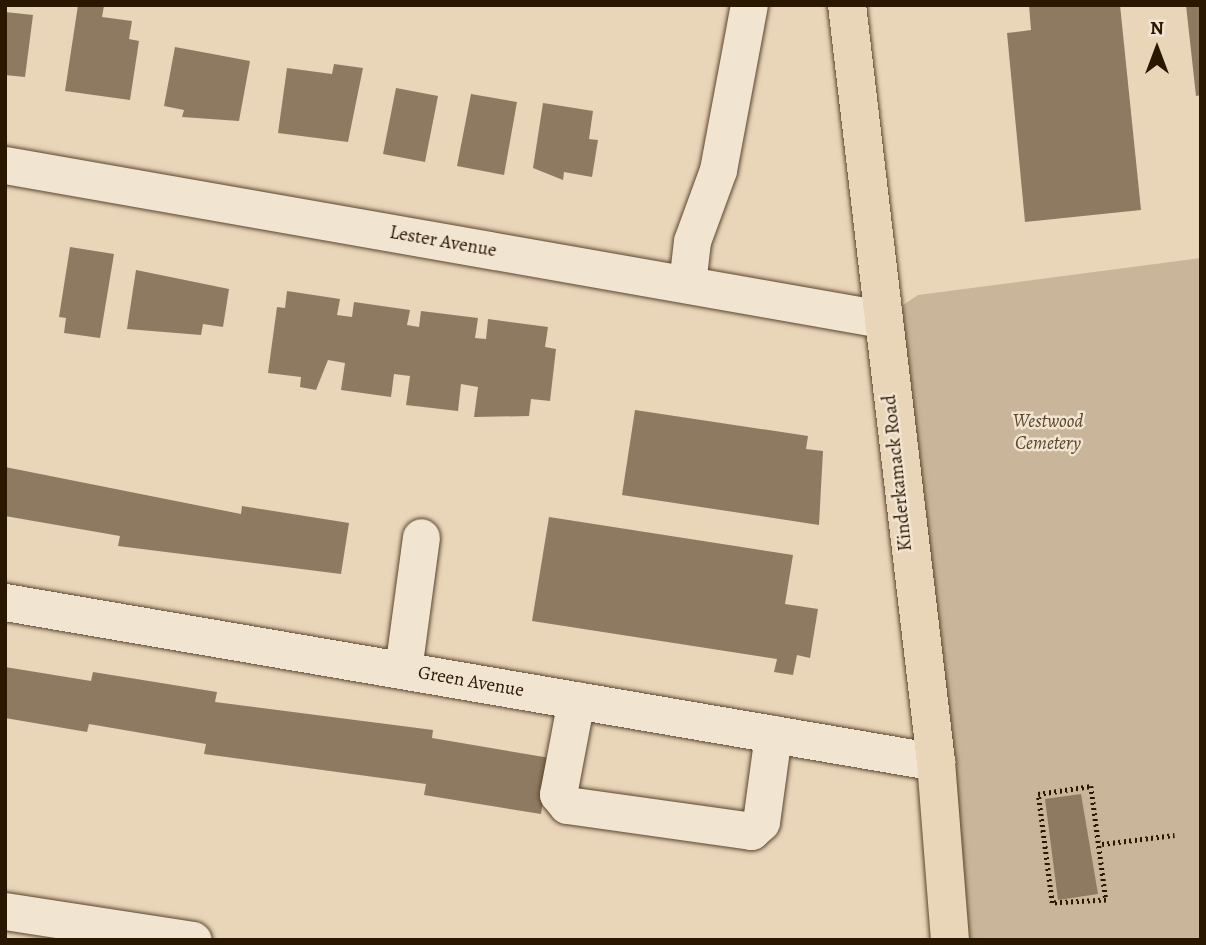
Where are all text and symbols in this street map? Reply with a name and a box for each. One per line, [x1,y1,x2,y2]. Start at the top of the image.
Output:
north arrow [1122,14,1192,84]
text: N [1150,15,1164,41]
street label: Lester Avenue [388,221,498,263]
street label: Kinderkamack Road [878,394,918,552]
park label: Westwood Cemetery [1013,411,1083,455]
street label: Green Avenue [416,661,526,703]

